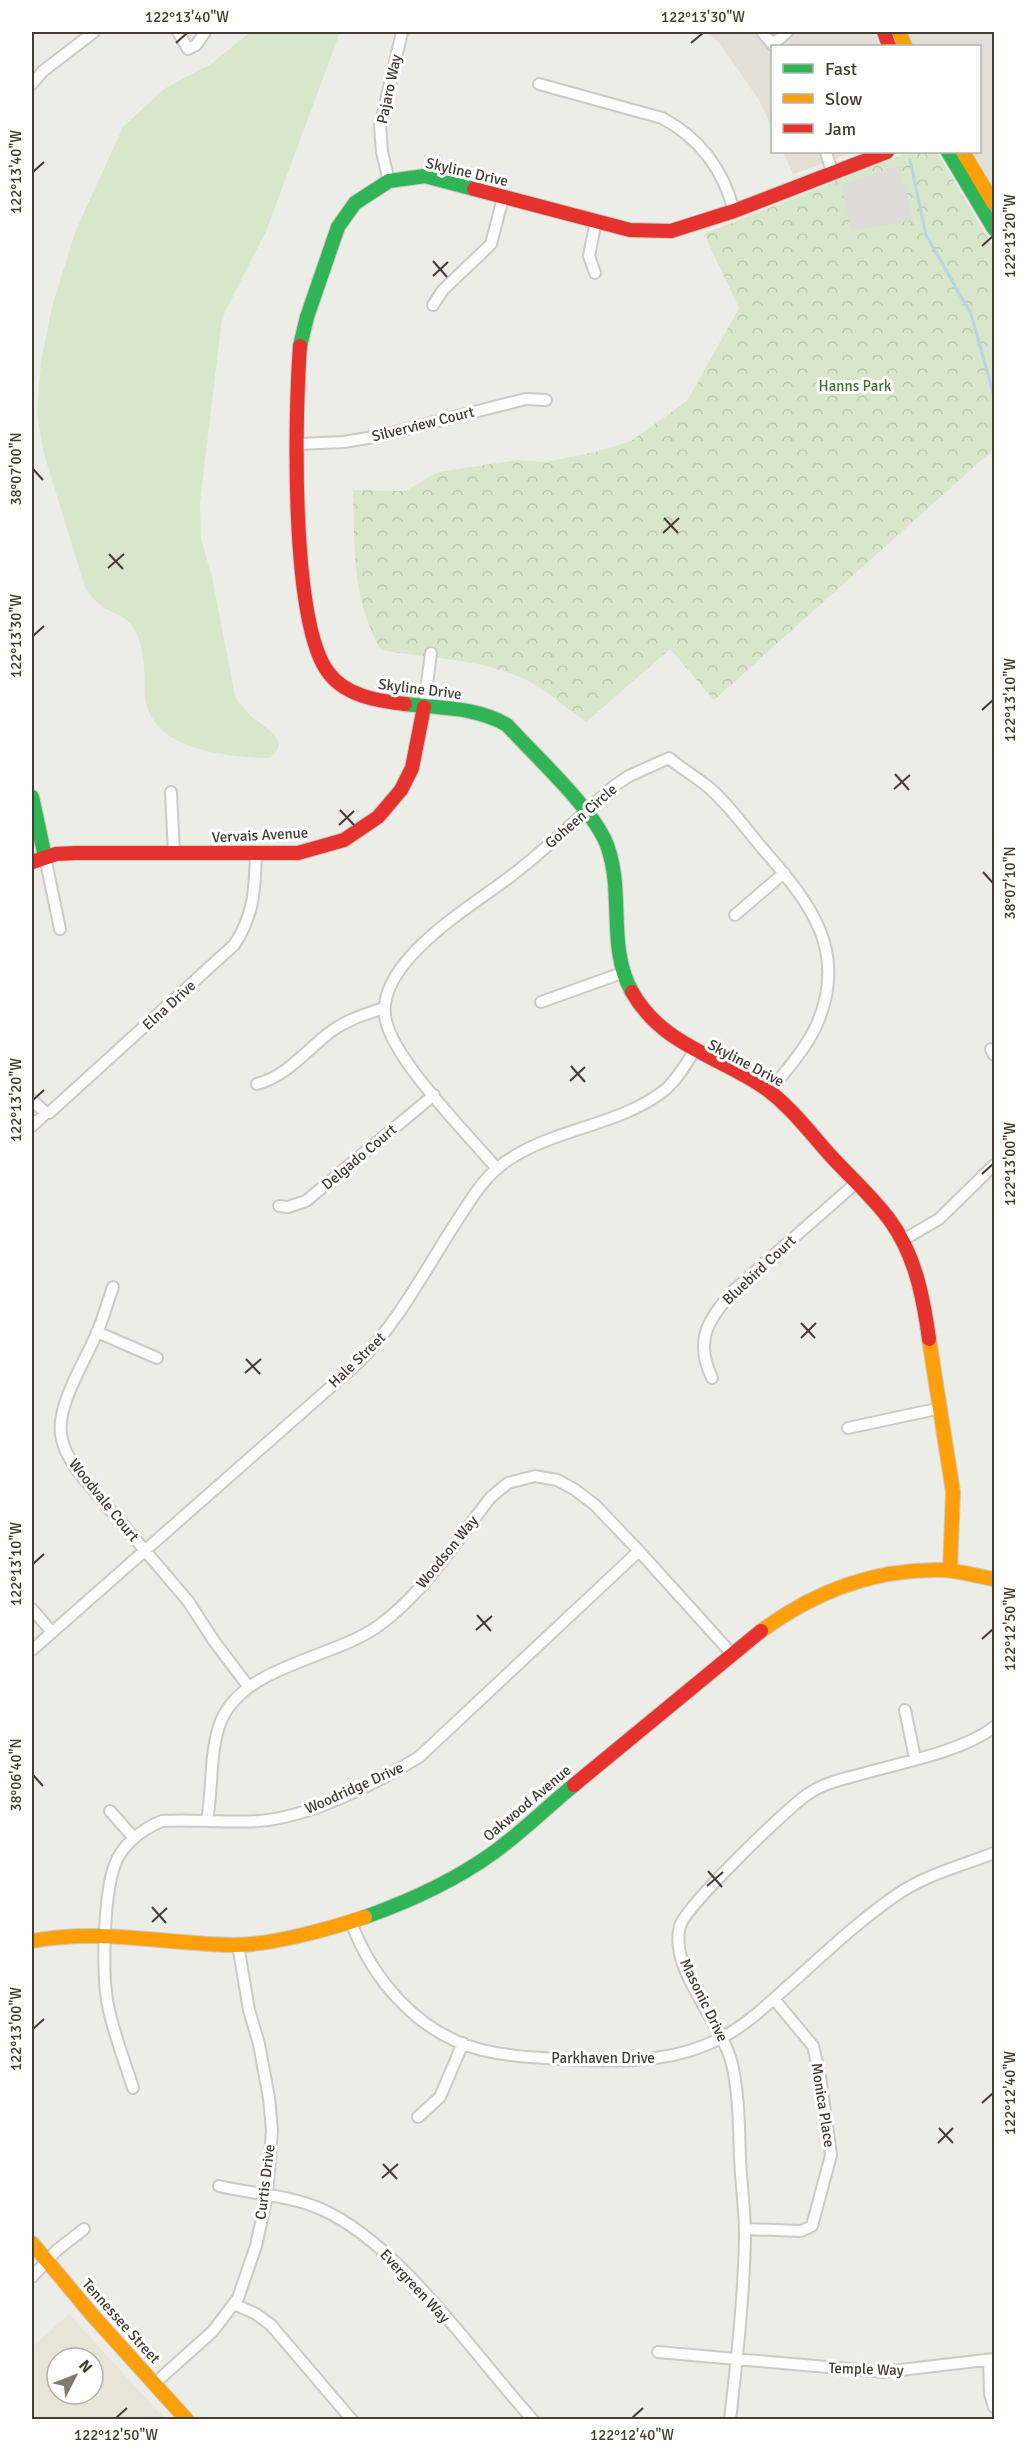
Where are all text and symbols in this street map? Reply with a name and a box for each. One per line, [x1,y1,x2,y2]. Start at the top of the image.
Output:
text: 122°13'40"W [145,8,229,26]
text: 122°13'30"W [661,8,745,26]
legend [771,45,981,153]
street label: Pajaro Way [373,53,405,125]
text: Fast [825,58,857,80]
text: Slow [825,88,862,110]
text: Jam [825,118,856,140]
text: 122°13'40"W [7,130,25,214]
street label: Skyline Drive [424,154,510,190]
text: 122°13'20"W [1001,194,1019,278]
park label: Hanns Park [819,377,892,395]
street label: Silverview Court [370,403,476,445]
text: 38°07'00"N [7,432,25,506]
text: 122°13'30"W [7,594,25,678]
text: 122°13'10"W [1001,658,1019,742]
street label: Skyline Drive [377,675,463,703]
street label: Goheen Circle [541,780,621,852]
street label: Vervais Avenue [211,823,309,847]
text: 38°07'10"N [1001,846,1019,920]
street label: Elna Drive [139,976,199,1034]
street label: Skyline Drive [705,1035,787,1091]
text: 122°13'20"W [7,1058,25,1142]
street label: Delgado Court [318,1121,400,1193]
text: 122°13'00"W [1001,1122,1019,1206]
street label: Bluebird Court [719,1231,799,1309]
street label: Hale Street [325,1329,389,1391]
street label: Woodvale Court [65,1455,143,1545]
street label: Woodson Way [412,1512,482,1592]
text: 122°13'10"W [7,1522,25,1606]
text: 122°12'50"W [1001,1587,1019,1671]
text: 38°06'40"N [7,1738,25,1812]
street label: Woodridge Drive [302,1758,406,1818]
street label: Oakwood Avenue [479,1761,575,1845]
street label: Masonic Drive [676,1955,732,2045]
text: 122°13'00"W [7,1987,25,2071]
street label: Parkhaven Drive [551,2049,655,2067]
text: 122°12'40"W [1001,2051,1019,2135]
street label: Monica Place [807,2062,839,2148]
street label: Curtis Drive [251,2143,279,2221]
street label: Evergreen Way [376,2245,454,2327]
street label: Tennessee Street [78,2275,164,2367]
north arrow [45,2346,105,2406]
text: N [74,2356,97,2377]
street label: Temple Way [828,2359,904,2379]
text: 122°12'50"W [74,2426,158,2444]
text: 122°12'40"W [590,2426,674,2444]

